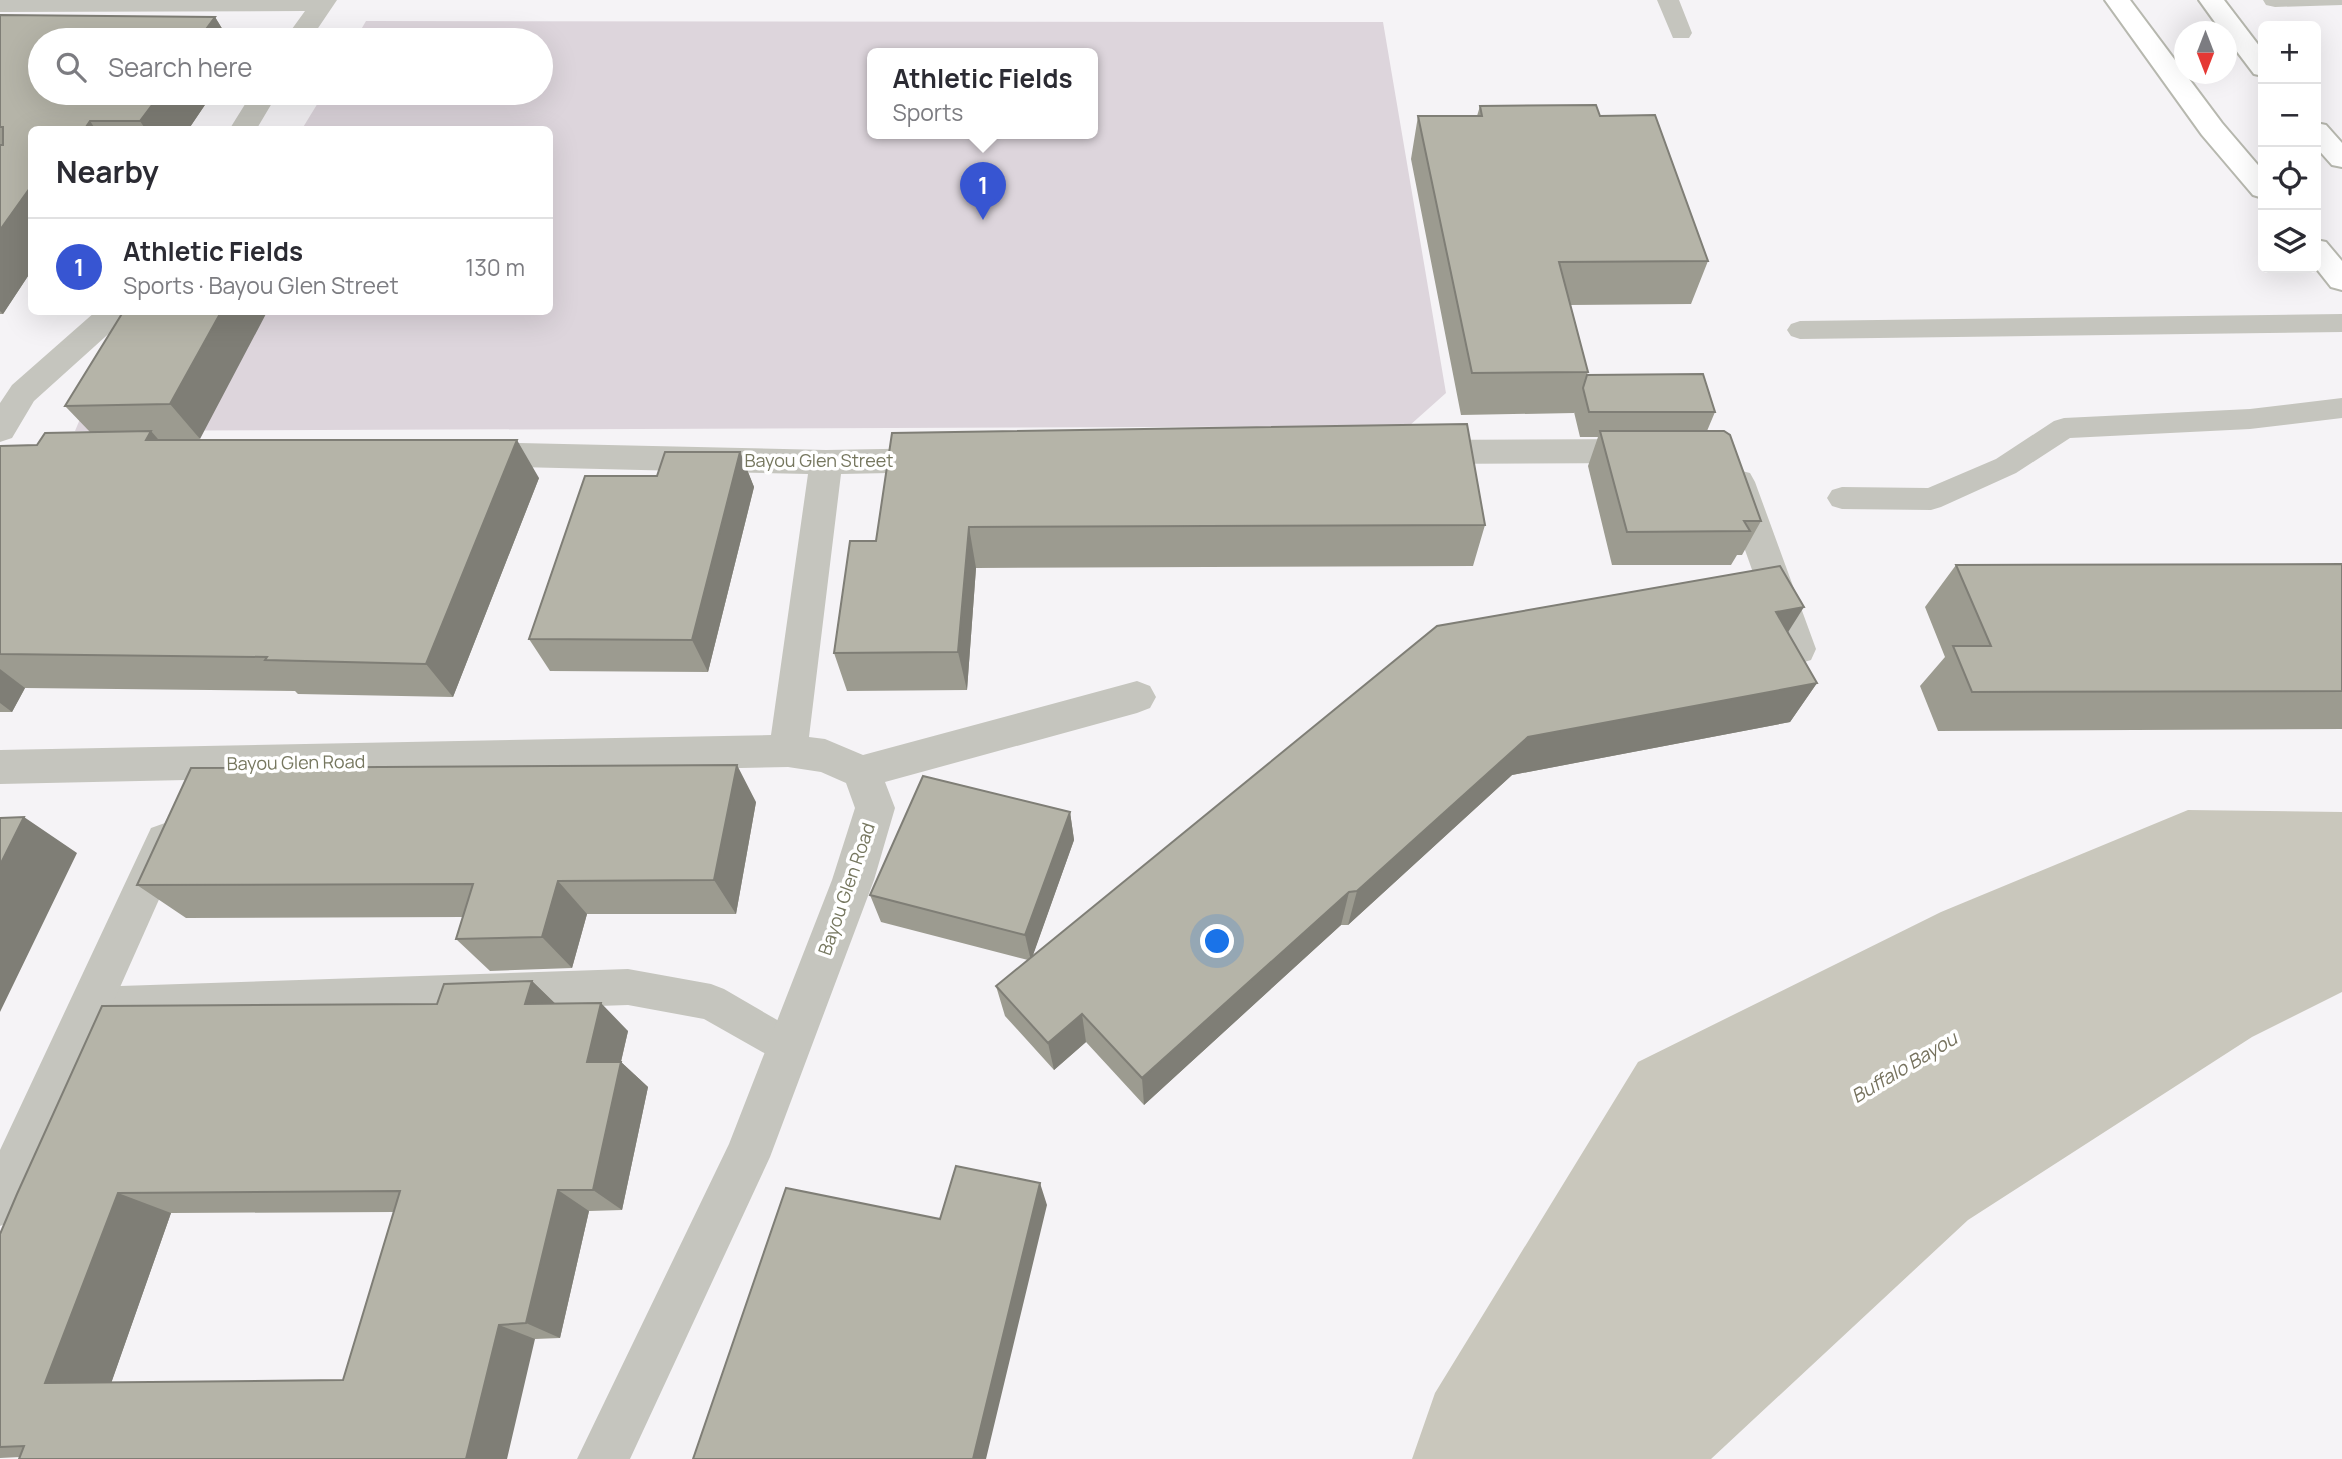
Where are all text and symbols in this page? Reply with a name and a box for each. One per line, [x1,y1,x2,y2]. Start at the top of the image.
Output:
north arrow [2174,21,2237,84]
map controls [2258,21,2321,273]
button: + [2258,21,2321,84]
search box [28,28,553,105]
icon: search [52,48,90,86]
popup [867,48,1098,139]
text: Search here [108,49,253,85]
text: Athletic Fields [892,60,1073,96]
button: − [2258,84,2321,147]
text: Sports [892,96,963,128]
button: locate [2258,147,2321,210]
text: Nearby [56,151,159,192]
pin: 1 [960,162,1006,220]
button: layers [2258,210,2321,273]
text: Athletic Fields [123,233,303,269]
text: 1 [74,251,84,283]
text: 130 m [465,251,525,283]
text: Sports · Bayou Glen Street [123,269,399,301]
street label: Bayou Glen Street [745,448,893,472]
street label: Bayou Glen Road [226,749,366,775]
street label: Bayou Glen Road [812,819,880,958]
your location [1200,924,1234,958]
water label: Buffalo Bayou [1846,1024,1963,1109]

